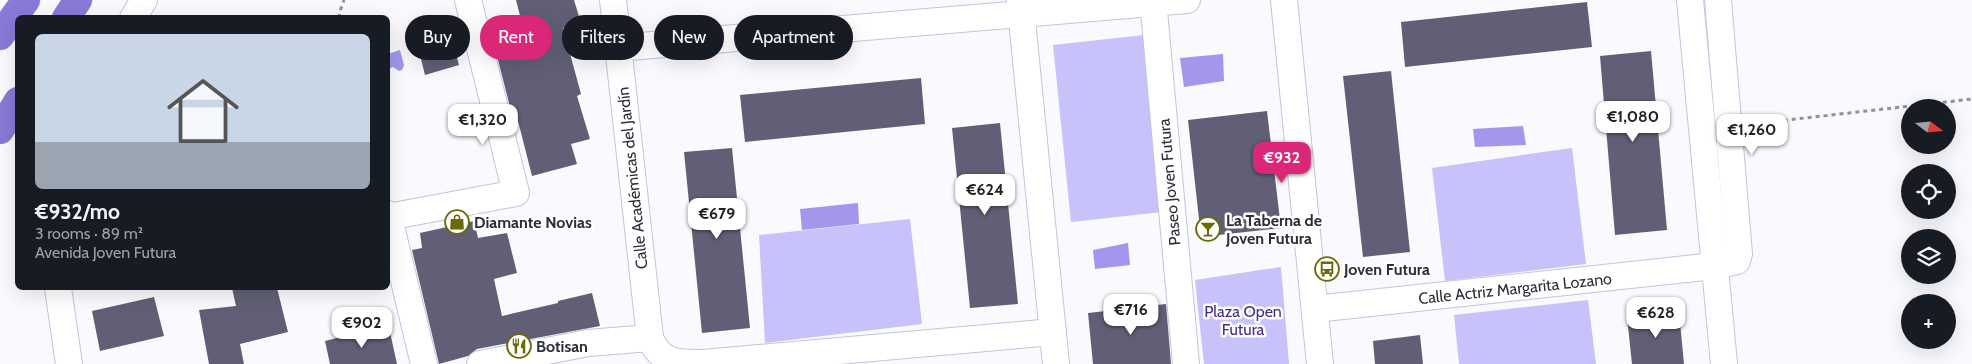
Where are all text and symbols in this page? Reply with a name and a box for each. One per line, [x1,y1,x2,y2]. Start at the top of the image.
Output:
chip: Buy [405,15,470,60]
chip: Rent [480,15,552,60]
chip: Filters [562,15,644,60]
chip: New [654,15,724,60]
chip: Apartment [734,15,853,60]
icon: home [158,66,248,156]
street label: Calle Académicas del Jardín [613,86,652,270]
north arrow [1901,99,1956,154]
map controls [1901,99,1956,349]
pin: €1,080 [1592,100,1674,143]
pin: €1,320 [442,104,524,146]
text: €1,080 [1607,107,1659,126]
text: €1,320 [459,110,507,129]
pin: €1,260 [1711,114,1793,156]
street label: Paseo Joven Futura [1154,117,1185,246]
text: €1,260 [1728,120,1776,139]
pin: €932 [1252,142,1312,184]
text: €932 [1264,148,1300,167]
button: locate [1901,164,1956,219]
pin: €624 [955,174,1015,216]
text: €624 [966,180,1004,199]
pin: €679 [687,198,747,240]
text: €932/mo [35,199,120,224]
text: €679 [699,204,735,223]
shop icon: Diamante Novias [444,209,470,235]
place label: La Taberna de Joven Futura [1225,211,1322,248]
place label: Diamante Novias [474,213,592,232]
bar icon: La Taberna de Joven Futura [1195,216,1221,242]
text: 3 rooms · 89 m² [35,224,143,243]
button: layers [1901,229,1956,284]
text: Avenida Joven Futura [35,243,176,262]
bus stop icon: Joven Futura [1314,256,1340,282]
place label: Joven Futura [1343,260,1430,279]
street label: Calle Actriz Margarita Lozano [1417,269,1613,308]
pin: €716 [1101,294,1161,336]
button: + [1901,294,1956,349]
pin: €628 [1626,296,1686,339]
text: €716 [1114,300,1148,319]
park label: Plaza Open Futura [1204,302,1282,339]
text: €628 [1637,303,1675,322]
pin: €902 [332,306,392,349]
text: €902 [342,313,382,332]
restaurant icon: Botisan [506,333,532,359]
place label: Botisan [536,337,588,356]

